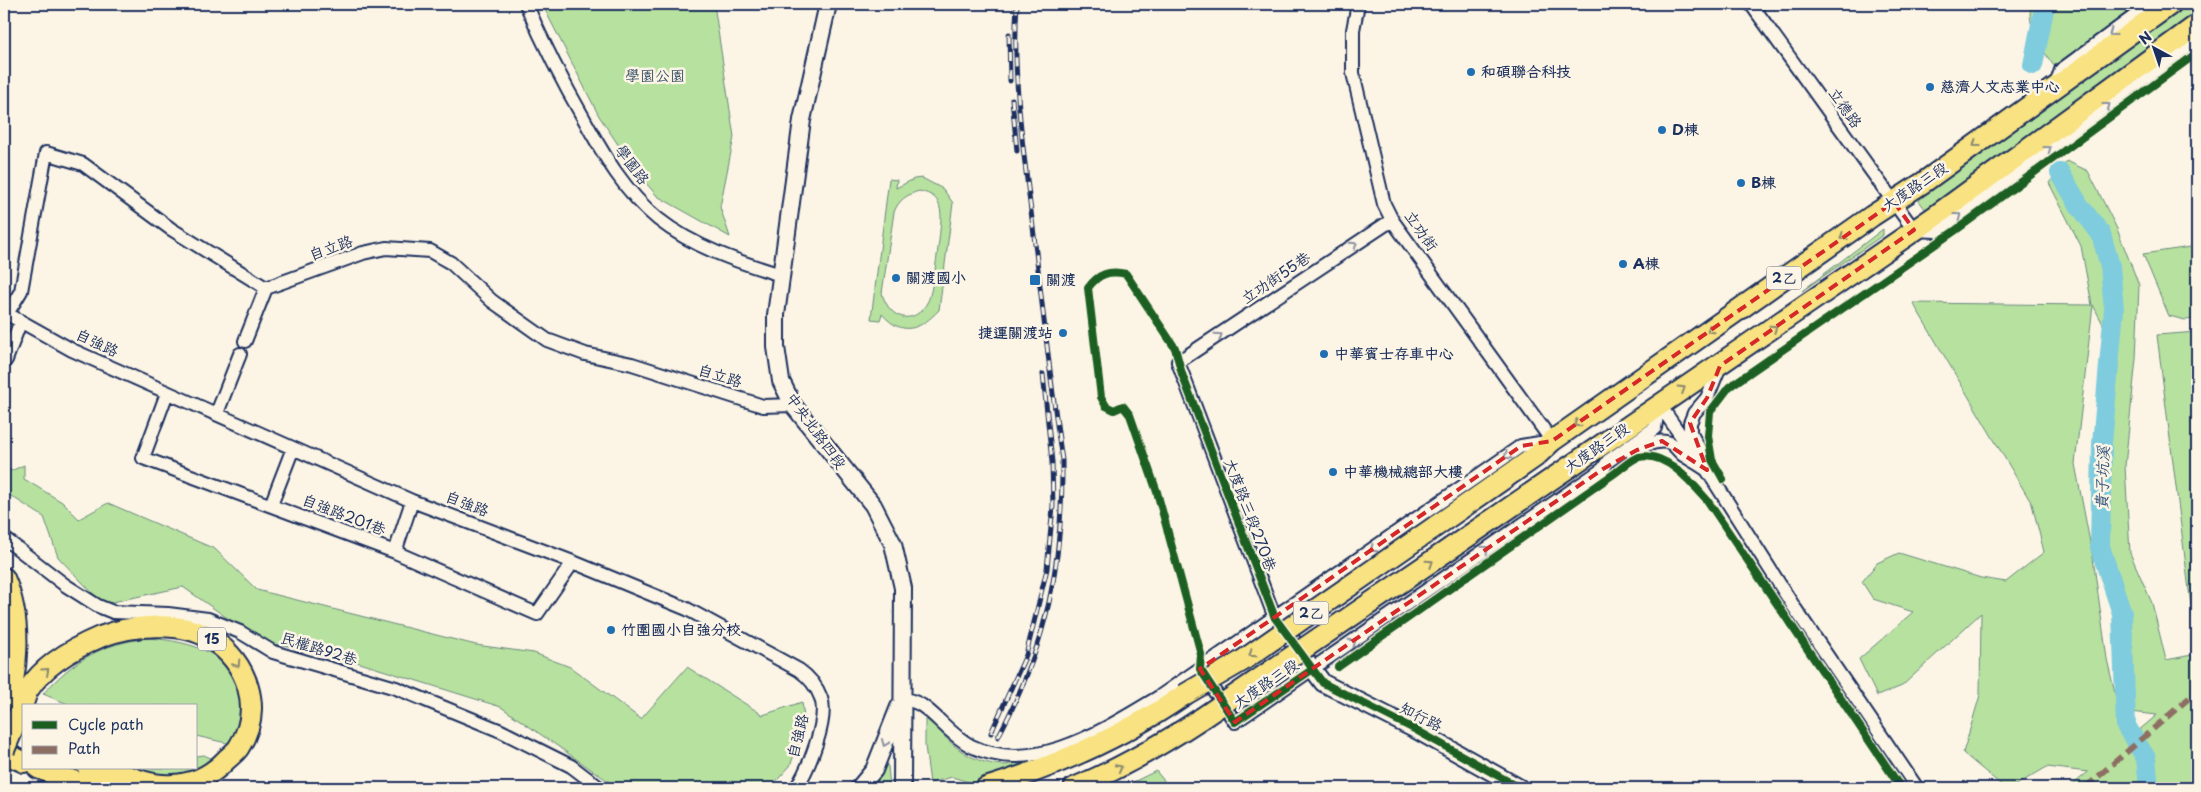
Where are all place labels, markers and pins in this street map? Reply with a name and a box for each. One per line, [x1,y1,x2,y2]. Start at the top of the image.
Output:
place label: 和碩聯合科技 [1481,59,1571,82]
marker: 和碩聯合科技 [1465,66,1477,78]
place label: 慈濟人文志業中心 [1940,74,2060,97]
marker: 慈濟人文志業中心 [1924,81,1936,93]
place label: D棟 [1672,117,1699,140]
marker: D棟 [1656,124,1668,136]
place label: B棟 [1751,170,1776,193]
marker: B棟 [1735,177,1747,189]
place label: A棟 [1633,251,1660,274]
marker: A棟 [1617,258,1629,270]
place label: 關渡國小 [906,265,966,288]
place label: 關渡 [1046,267,1076,290]
marker: 關渡國小 [890,272,902,284]
marker: 關渡 [1028,273,1042,287]
place label: 捷運關渡站 [978,320,1053,343]
marker: 捷運關渡站 [1057,327,1069,339]
place label: 中華賓士存車中心 [1334,341,1454,364]
marker: 中華賓士存車中心 [1318,348,1330,360]
place label: 中華機械總部大樓 [1343,459,1463,482]
marker: 中華機械總部大樓 [1327,466,1339,478]
place label: 竹圍國小自強分校 [621,617,741,640]
marker: 竹圍國小自強分校 [605,624,617,636]

